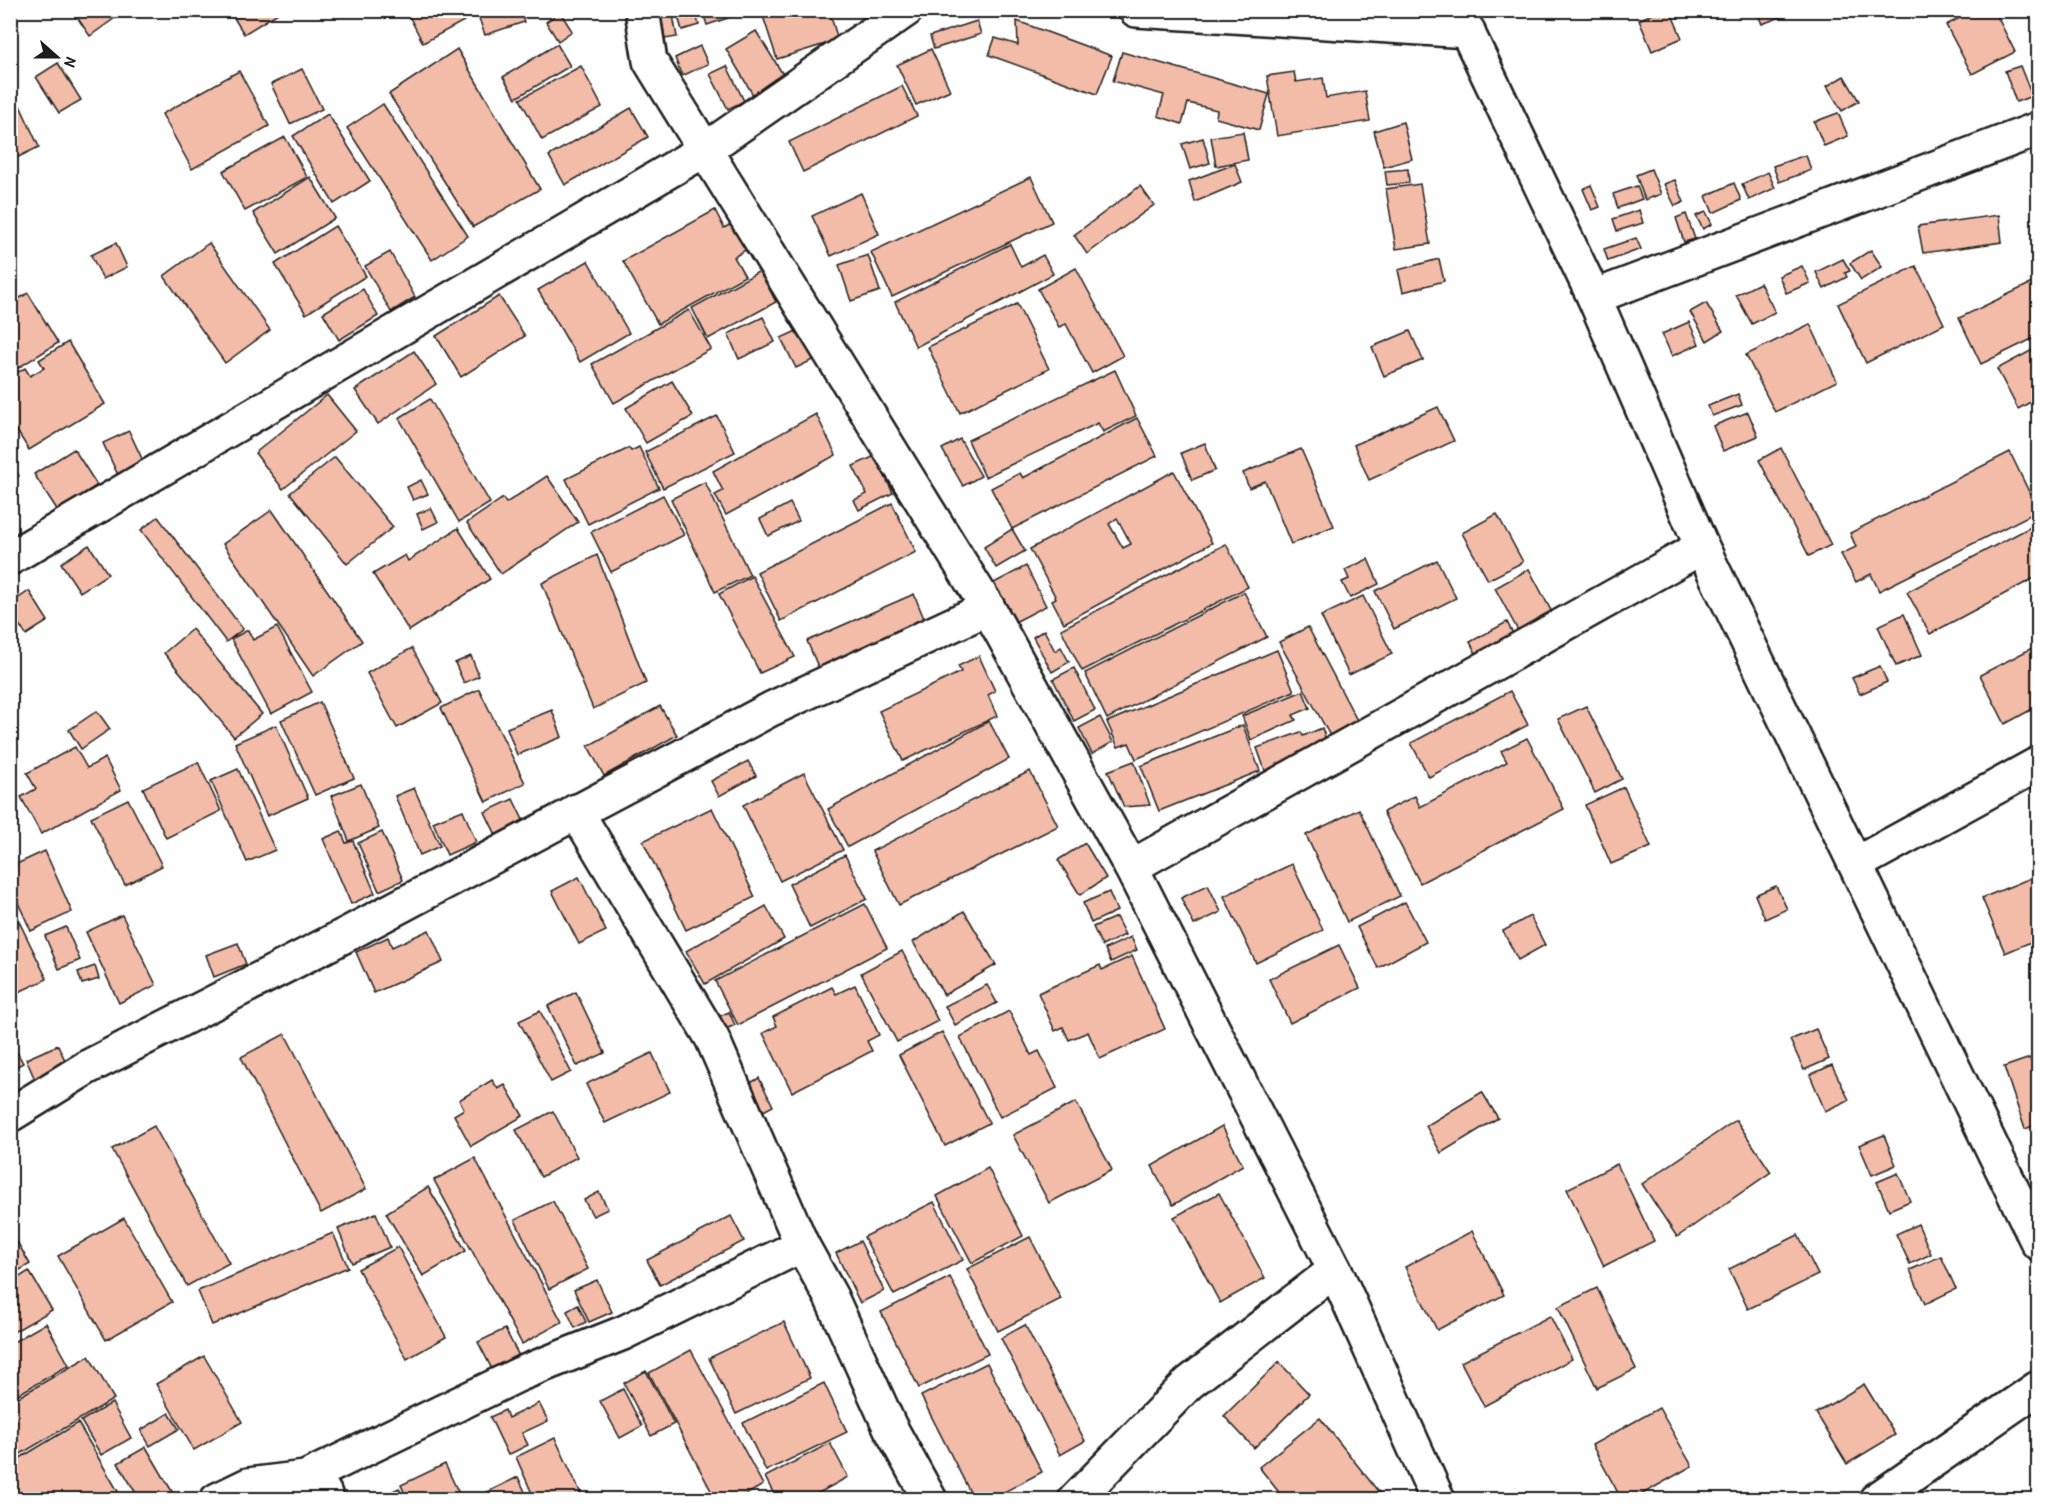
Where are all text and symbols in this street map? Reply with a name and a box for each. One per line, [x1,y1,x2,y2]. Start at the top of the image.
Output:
north arrow [27,27,87,87]
text: N [59,54,83,71]

